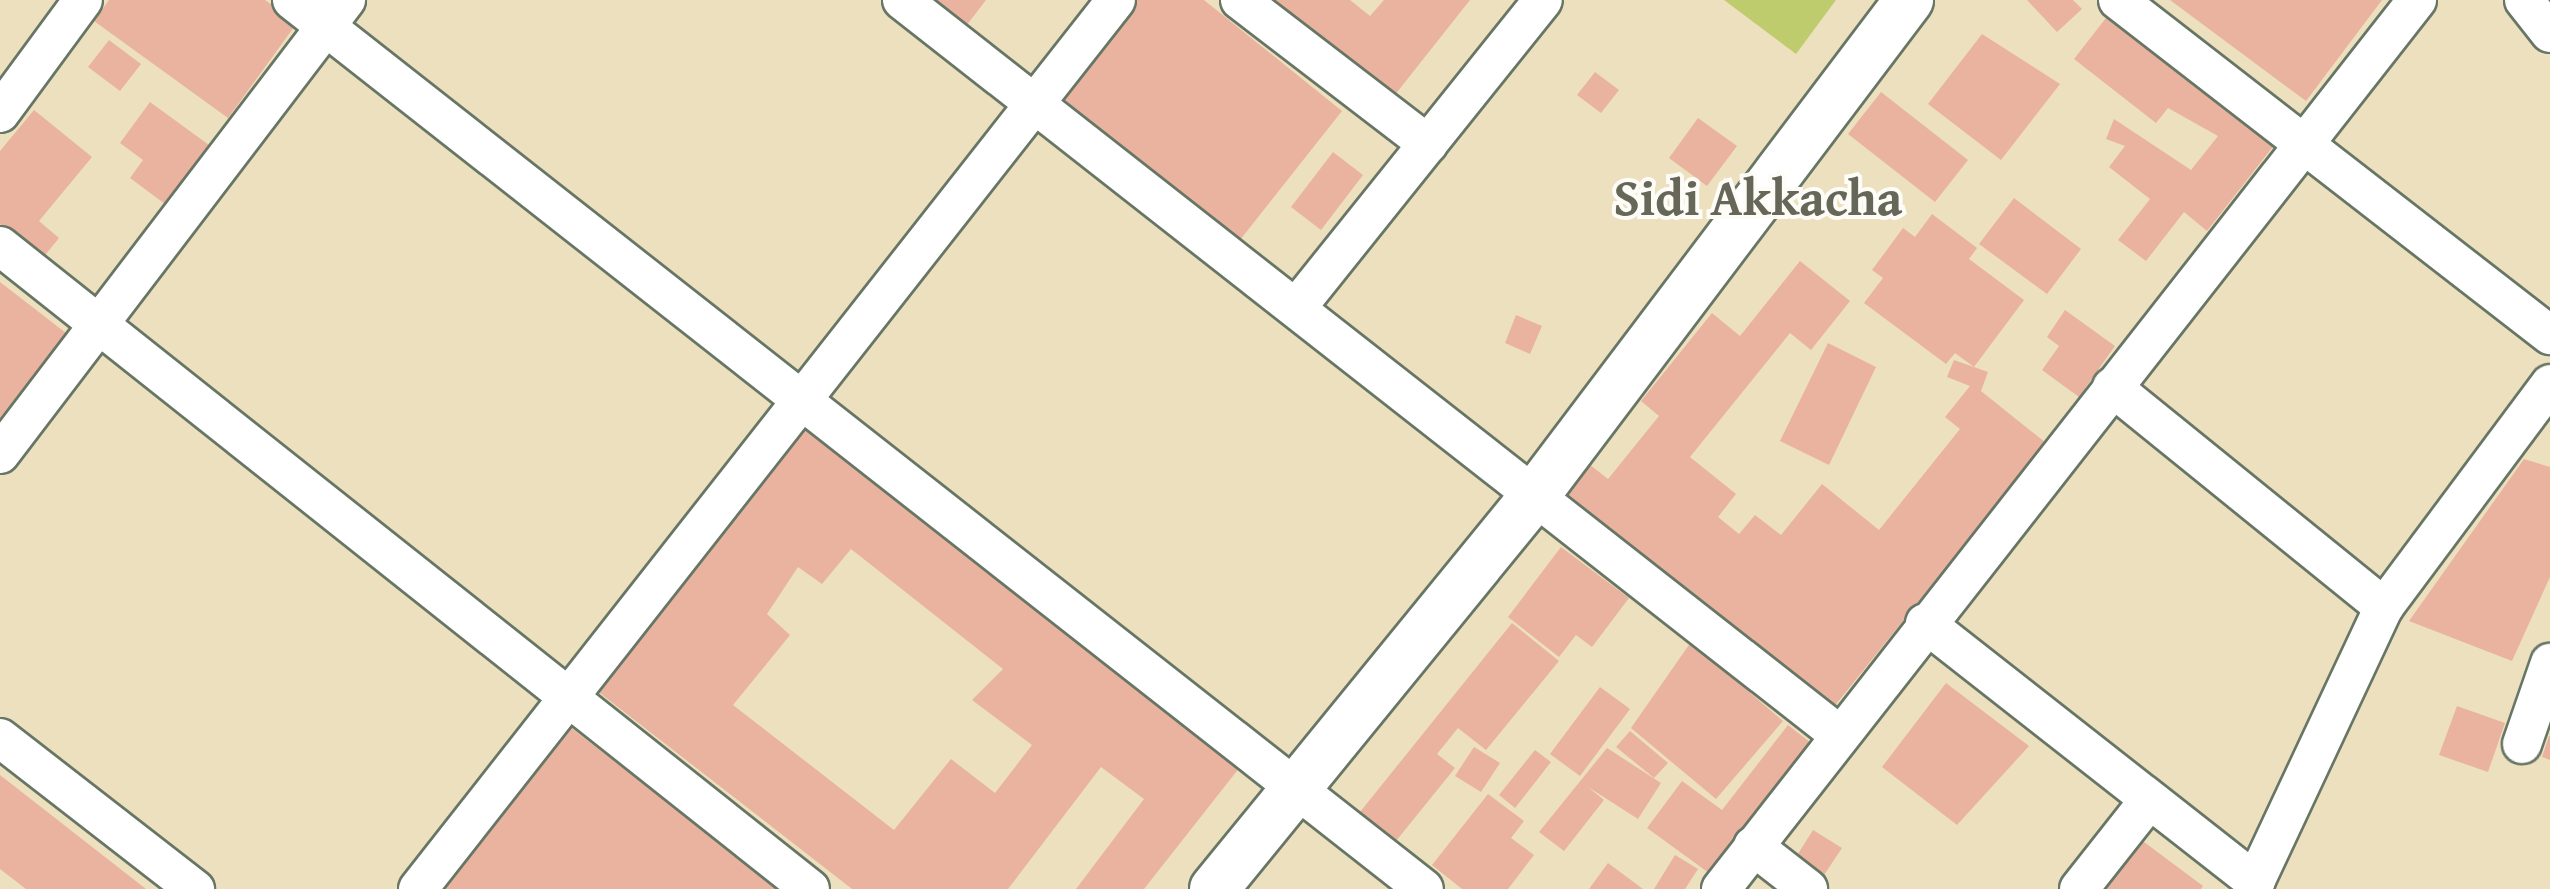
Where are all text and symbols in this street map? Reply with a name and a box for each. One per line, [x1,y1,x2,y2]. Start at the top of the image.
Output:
district label: Sidi Akkacha [1614,167,1902,227]

